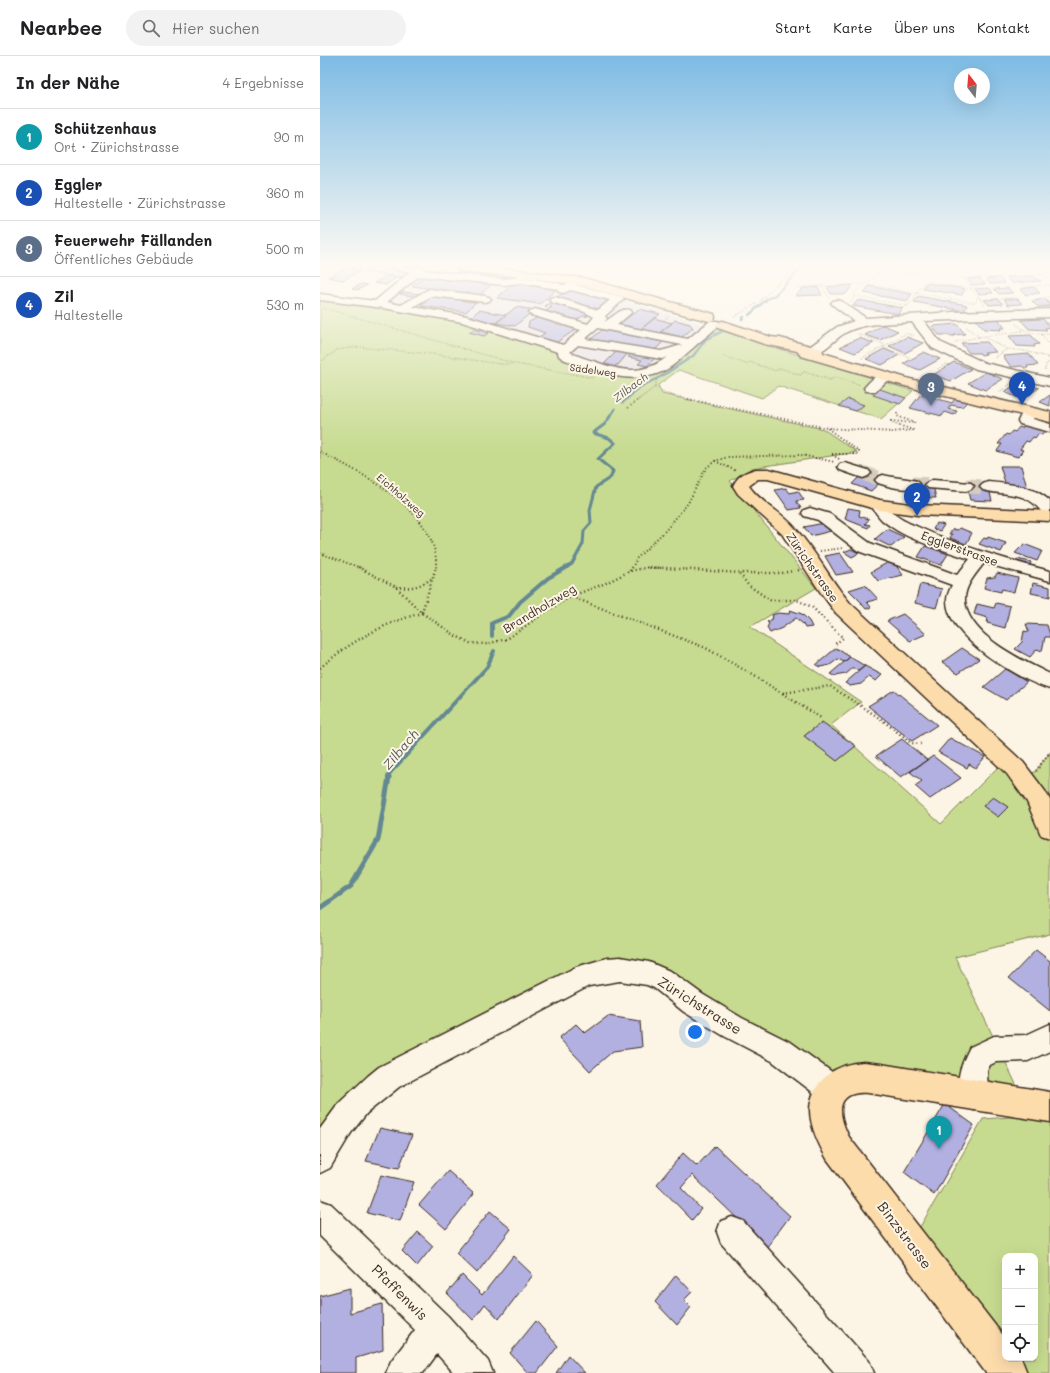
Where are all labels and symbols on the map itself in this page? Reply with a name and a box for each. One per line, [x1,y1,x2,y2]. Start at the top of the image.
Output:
north arrow [954,68,990,104]
street label: Sädelweg [569,360,617,380]
water label: Zilbach [609,369,651,405]
pin: 4 [1009,372,1035,405]
pin: 3 [918,373,944,406]
street label: Eichholzweg [374,470,428,520]
pin: 2 [904,483,930,516]
street label: Egglerstrasse [919,527,1001,569]
street label: Zürichstrasse [783,529,843,605]
street label: Brandholzweg [500,580,578,636]
water label: Zilbach [378,725,422,773]
street label: Zürichstrasse [654,972,746,1038]
your location [685,1022,705,1042]
pin: 1 [926,1116,952,1149]
street label: Binzstrasse [873,1198,937,1272]
street label: Pfaffenwis [368,1260,432,1324]

